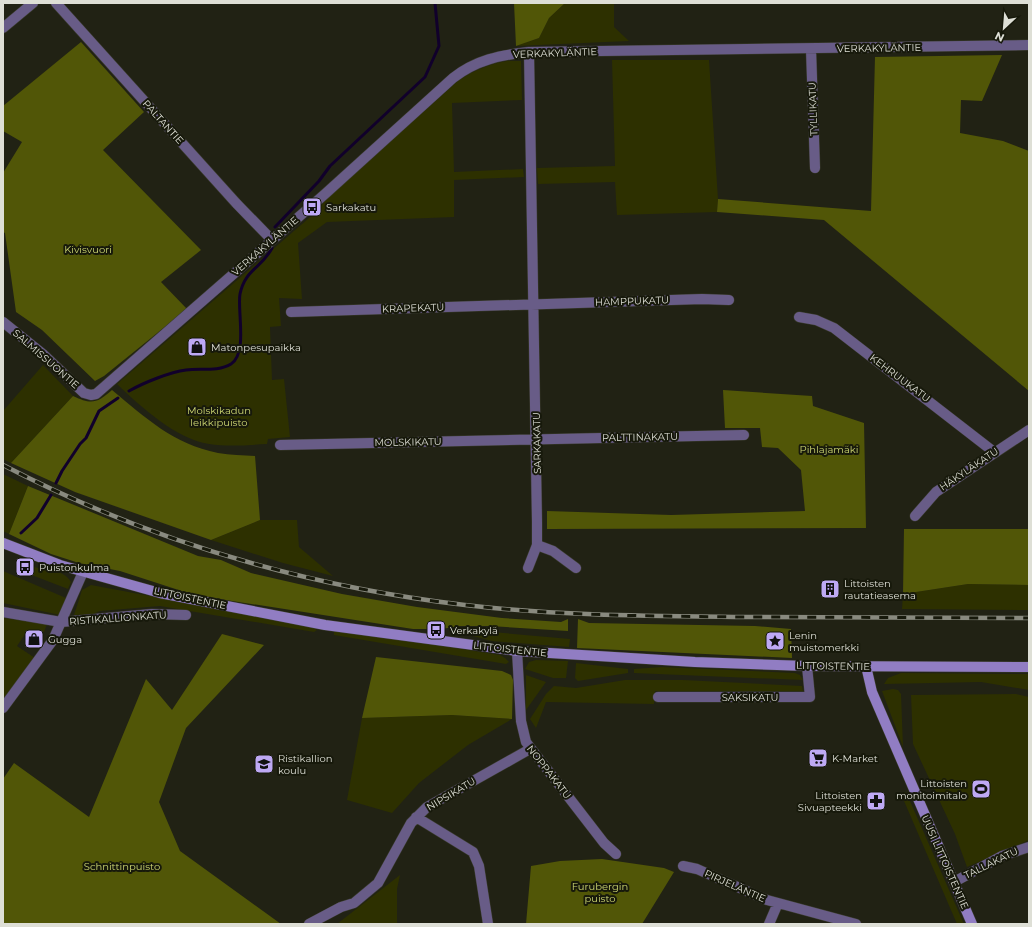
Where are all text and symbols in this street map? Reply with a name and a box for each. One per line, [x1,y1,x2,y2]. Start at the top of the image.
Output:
north arrow [984,8,1024,48]
text: N [993,29,1007,45]
street label: VERKAKYLÄNTIE [837,41,922,55]
street label: VERKAKYLÄNTIE [513,45,598,61]
street label: TYLLIKATU [806,82,820,136]
street label: PALTANTIE [140,97,186,147]
bus stop icon: Sarkakatu [301,196,323,218]
place label: Sarkakatu [326,201,376,214]
street label: VERKAKYLÄNTIE [229,213,301,279]
park label: Kivisvuori [64,243,112,256]
street label: HAMPPUKATU [595,293,669,309]
street label: KRAPEKATU [382,300,444,316]
street label: SALMISSUONTIE [10,327,82,392]
shop icon: Matonpesupaikka [186,336,208,358]
place label: Matonpesupaikka [211,341,301,354]
street label: KEHRUUKATU [867,351,933,405]
park label: Molskikadun leikkipuisto [187,404,251,429]
street label: SARKAKATU [530,412,544,474]
street label: PALTTINAKATU [602,430,678,444]
street label: MOLSKIKATU [374,435,442,449]
park label: Pihlajamäki [799,443,859,456]
street label: HÄKYLÄKATU [937,444,1001,494]
bus stop icon: Puistonkulma [14,556,36,578]
place label: Puistonkulma [39,561,109,574]
place label: Littoisten rautatieasema [844,577,916,602]
building icon: Littoisten rautatieasema [819,578,841,600]
street label: LITTOISTENTIE [153,584,228,612]
street label: RISTIKALLIONKATU [69,608,167,628]
bus stop icon: Verkakylä [425,619,447,641]
place label: Verkakylä [450,624,498,637]
shop icon: Gugga [23,628,45,650]
place label: Lenin muistomerkki [789,629,859,654]
place icon: Lenin muistomerkki [764,630,786,652]
place label: Gugga [48,633,82,646]
street label: LITTOISTENTIE [473,639,548,659]
street label: LITTOISTENTIE [796,659,870,673]
street label: SAKSIKATU [722,691,778,704]
street label: NOPPAKATU [524,743,574,801]
supermarket icon: K-Market [807,747,829,769]
place label: Ristikallion koulu [278,752,332,777]
place label: K-Market [832,752,878,765]
school or university icon: Ristikallion koulu [253,753,275,775]
street label: NIPSIKATU [424,774,478,814]
place label: Littoisten monitoimitalo [896,777,967,802]
sports icon: Littoisten monitoimitalo [970,778,992,800]
place label: Littoisten Sivuapteekki [798,789,862,814]
pharmacy icon: Littoisten Sivuapteekki [865,790,887,812]
street label: UUSI LITTOISTENTIE [918,813,972,911]
street label: TALLAKATU [962,844,1020,882]
park label: Schnittinpuisto [84,860,160,873]
street label: PIRJELÄNTIE [702,867,768,905]
park label: Furubergin puisto [572,880,628,905]

